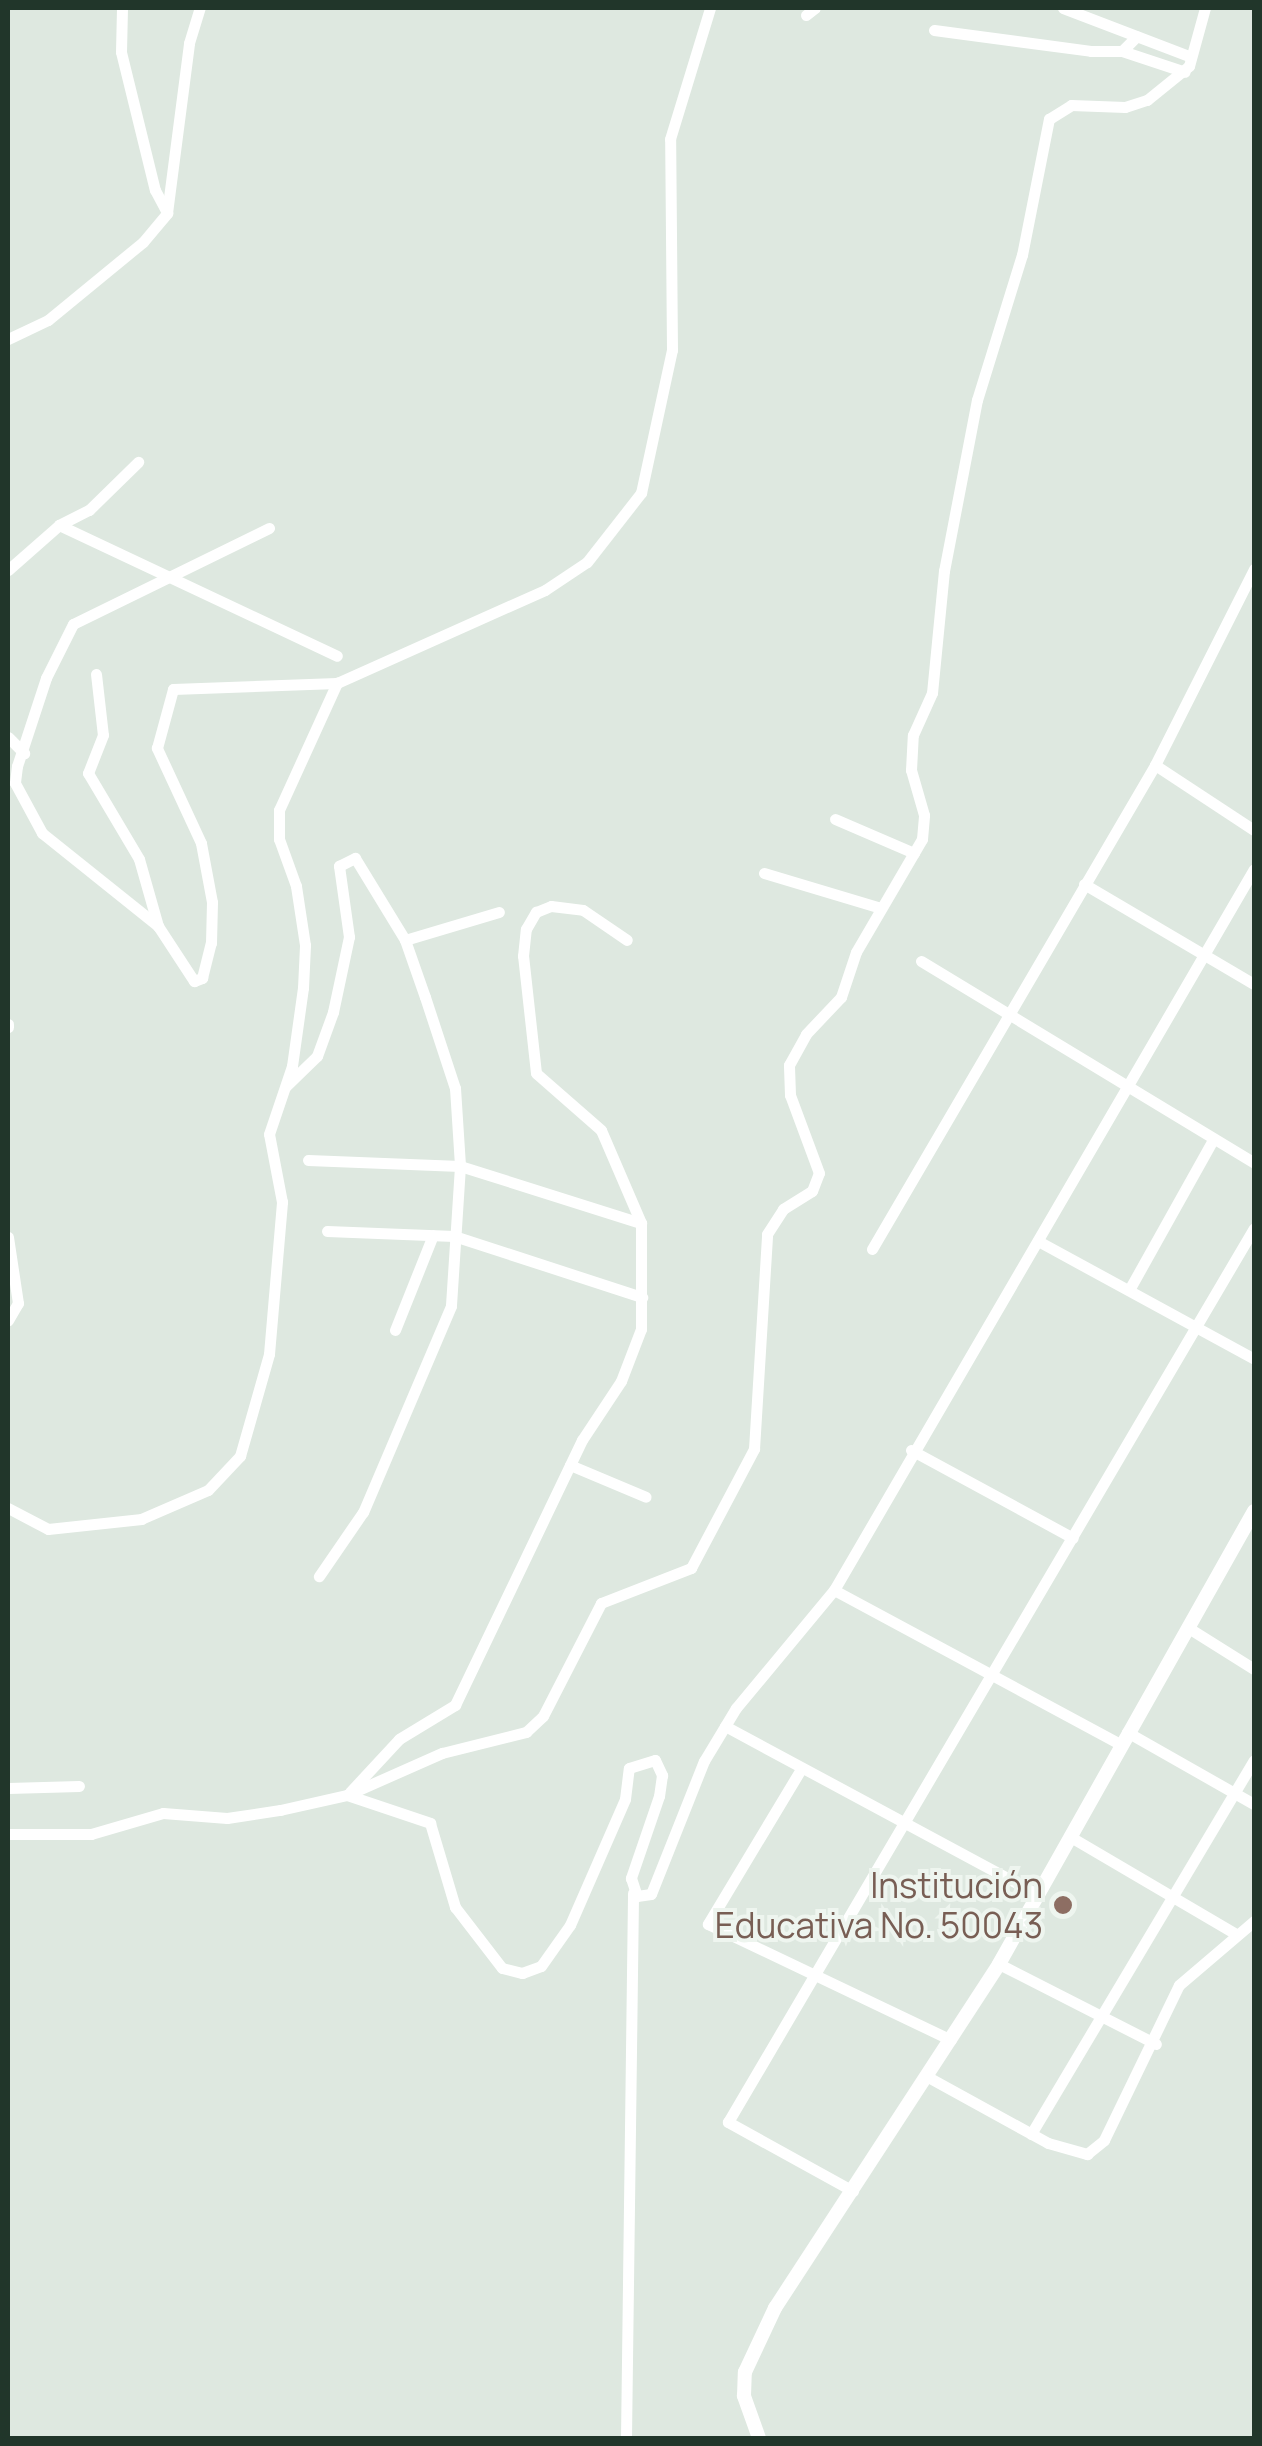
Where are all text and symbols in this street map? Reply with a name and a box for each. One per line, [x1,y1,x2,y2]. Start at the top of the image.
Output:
place label: Institución Educativa No. 50043 [715,1864,1043,1946]
marker: Institución Educativa No. 50043 [1052,1894,1074,1916]

